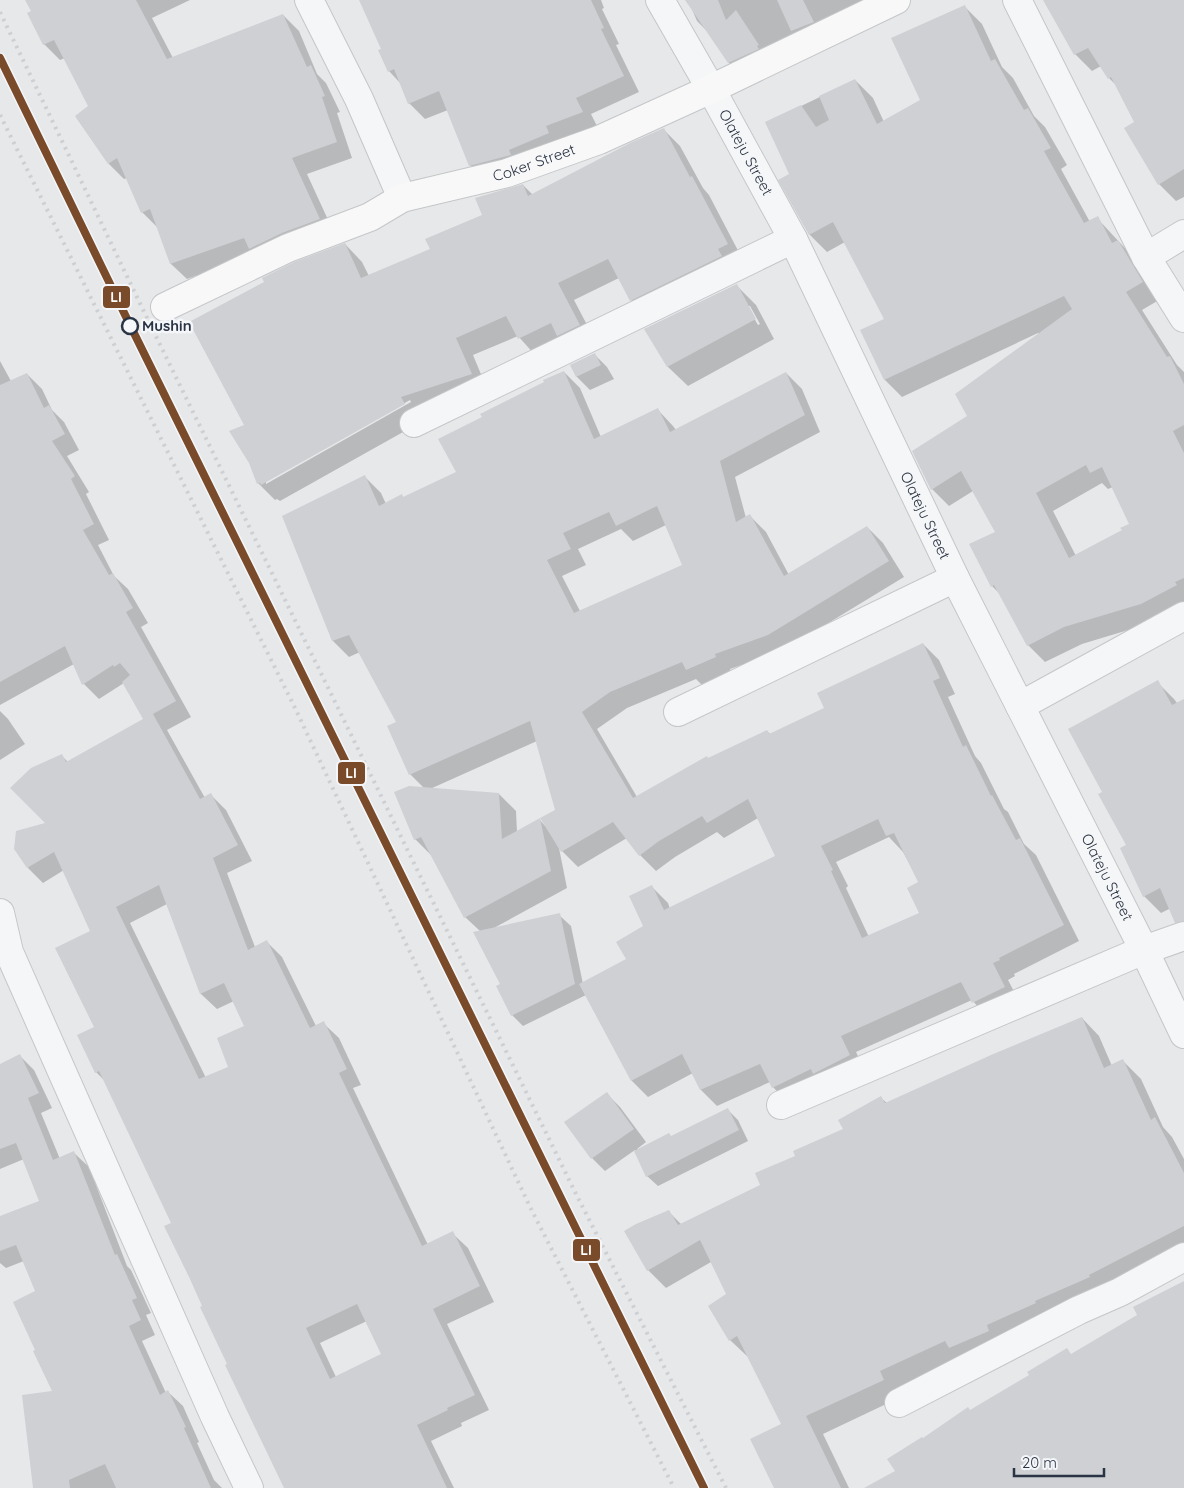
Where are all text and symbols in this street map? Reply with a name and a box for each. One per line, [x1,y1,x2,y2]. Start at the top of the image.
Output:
street label: Olateju Street [715,106,777,199]
street label: Coker Street [491,139,578,185]
line badge: LI [102,285,131,309]
text: LI [110,288,122,306]
place label: Mushin [142,316,192,335]
marker: Mushin [121,317,139,335]
street label: Olateju Street [896,468,955,562]
line badge: LI [337,761,366,785]
text: LI [345,764,357,782]
street label: Olateju Street [1077,830,1138,924]
line badge: LI [572,1238,601,1262]
text: LI [580,1241,592,1259]
scale bar [1014,1446,1104,1478]
text: 20 m [1022,1453,1057,1472]

